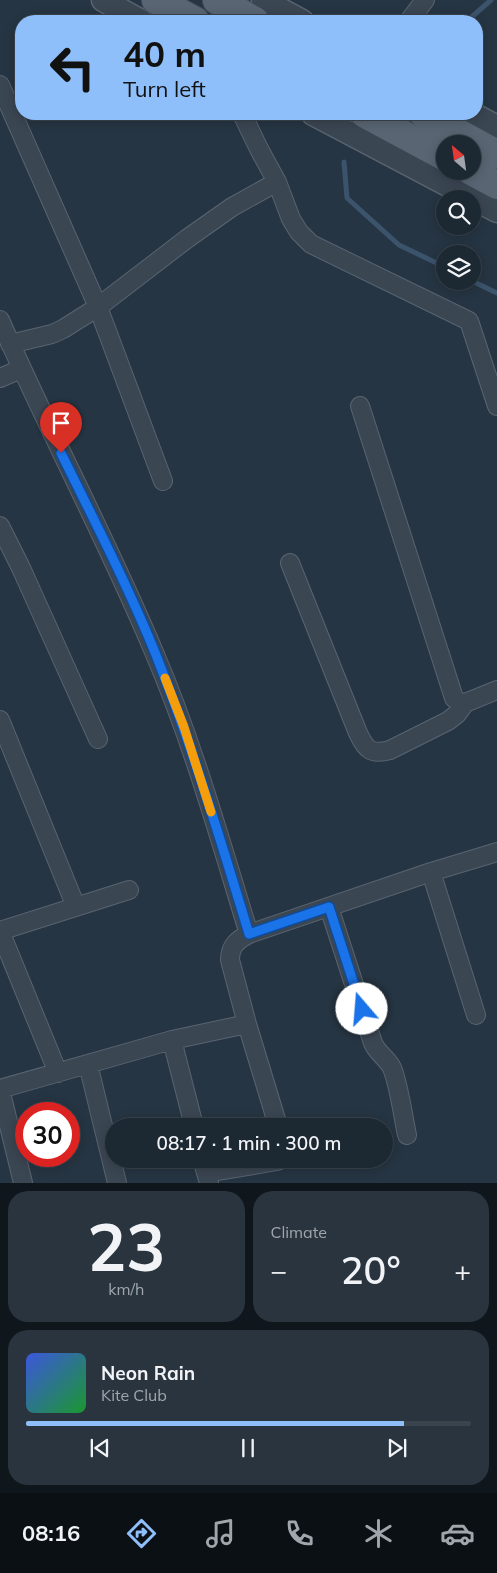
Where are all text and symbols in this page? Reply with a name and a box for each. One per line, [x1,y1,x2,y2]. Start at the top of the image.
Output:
text: 40 m [123,32,206,76]
icon: left [40,35,105,100]
text: Turn left [123,75,206,103]
north arrow [436,135,481,180]
map controls [436,135,481,290]
button: search [436,190,481,235]
button: layers [436,245,481,290]
pin [40,402,82,453]
icon: arrive [47,409,75,437]
position arrow [335,982,387,1034]
speed limit sign: 30 [15,1102,80,1167]
text: 08:17 · 1 min · 300 m [156,1131,342,1155]
text: 23 [87,1206,165,1287]
text: Climate [271,1222,327,1242]
text: 20° [341,1246,401,1294]
text: − [271,1253,287,1288]
text: + [454,1253,471,1288]
text: km/h [108,1279,144,1299]
text: Neon Rain [101,1361,195,1385]
text: Kite Club [101,1385,167,1405]
icon: previous [86,1434,114,1462]
icon: pause [234,1434,262,1462]
icon: next [383,1434,411,1462]
icon: directions [124,1516,159,1551]
icon: music [203,1516,238,1551]
icon: phone [282,1516,317,1551]
icon: climate [361,1516,396,1551]
icon: car [440,1516,475,1551]
text: 08:16 [22,1519,80,1547]

